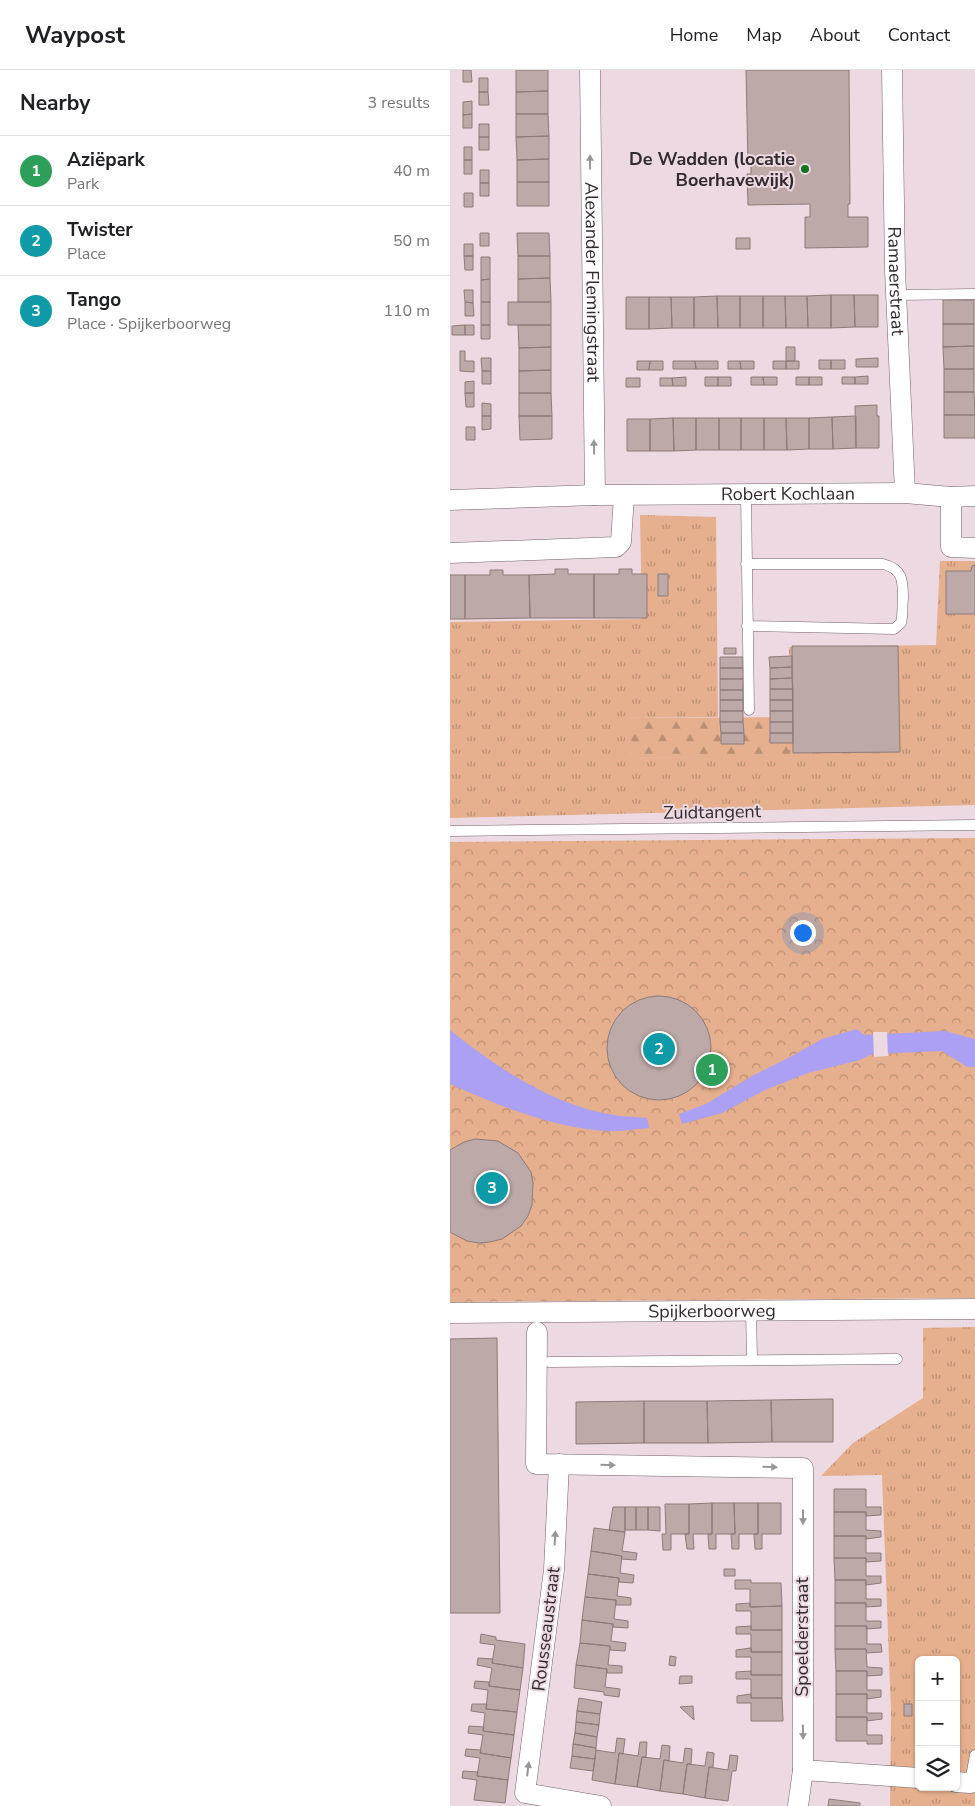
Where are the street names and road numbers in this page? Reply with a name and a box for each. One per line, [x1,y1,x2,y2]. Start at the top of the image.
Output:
street label: Alexander Flemingstraat [579,182,606,383]
street label: Ramaerstraat [882,226,910,337]
street label: Robert Kochlaan [721,481,855,506]
street label: Zuidtangent [663,799,762,825]
street label: Spijkerboorweg [648,1299,776,1323]
street label: Rousseaustraat [526,1565,566,1693]
street label: Spoelderstraat [790,1577,814,1697]

